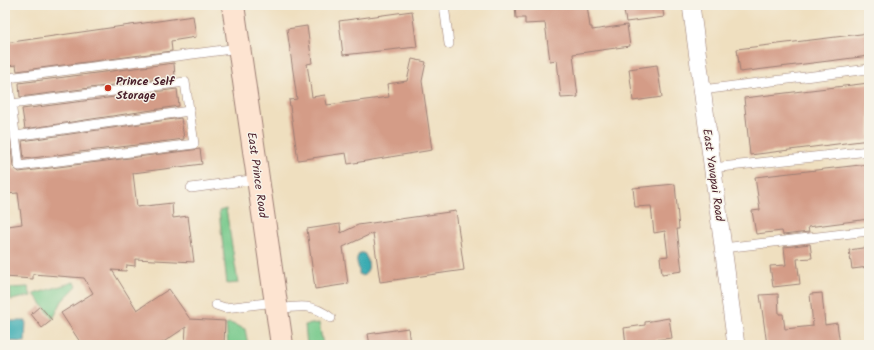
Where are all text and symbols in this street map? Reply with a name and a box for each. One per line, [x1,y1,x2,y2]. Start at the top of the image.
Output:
place label: Prince Self Storage [116,72,176,105]
marker: Prince Self Storage [103,83,113,93]
street label: East Yavapai Road [697,127,729,224]
street label: East Prince Road [242,131,273,220]

